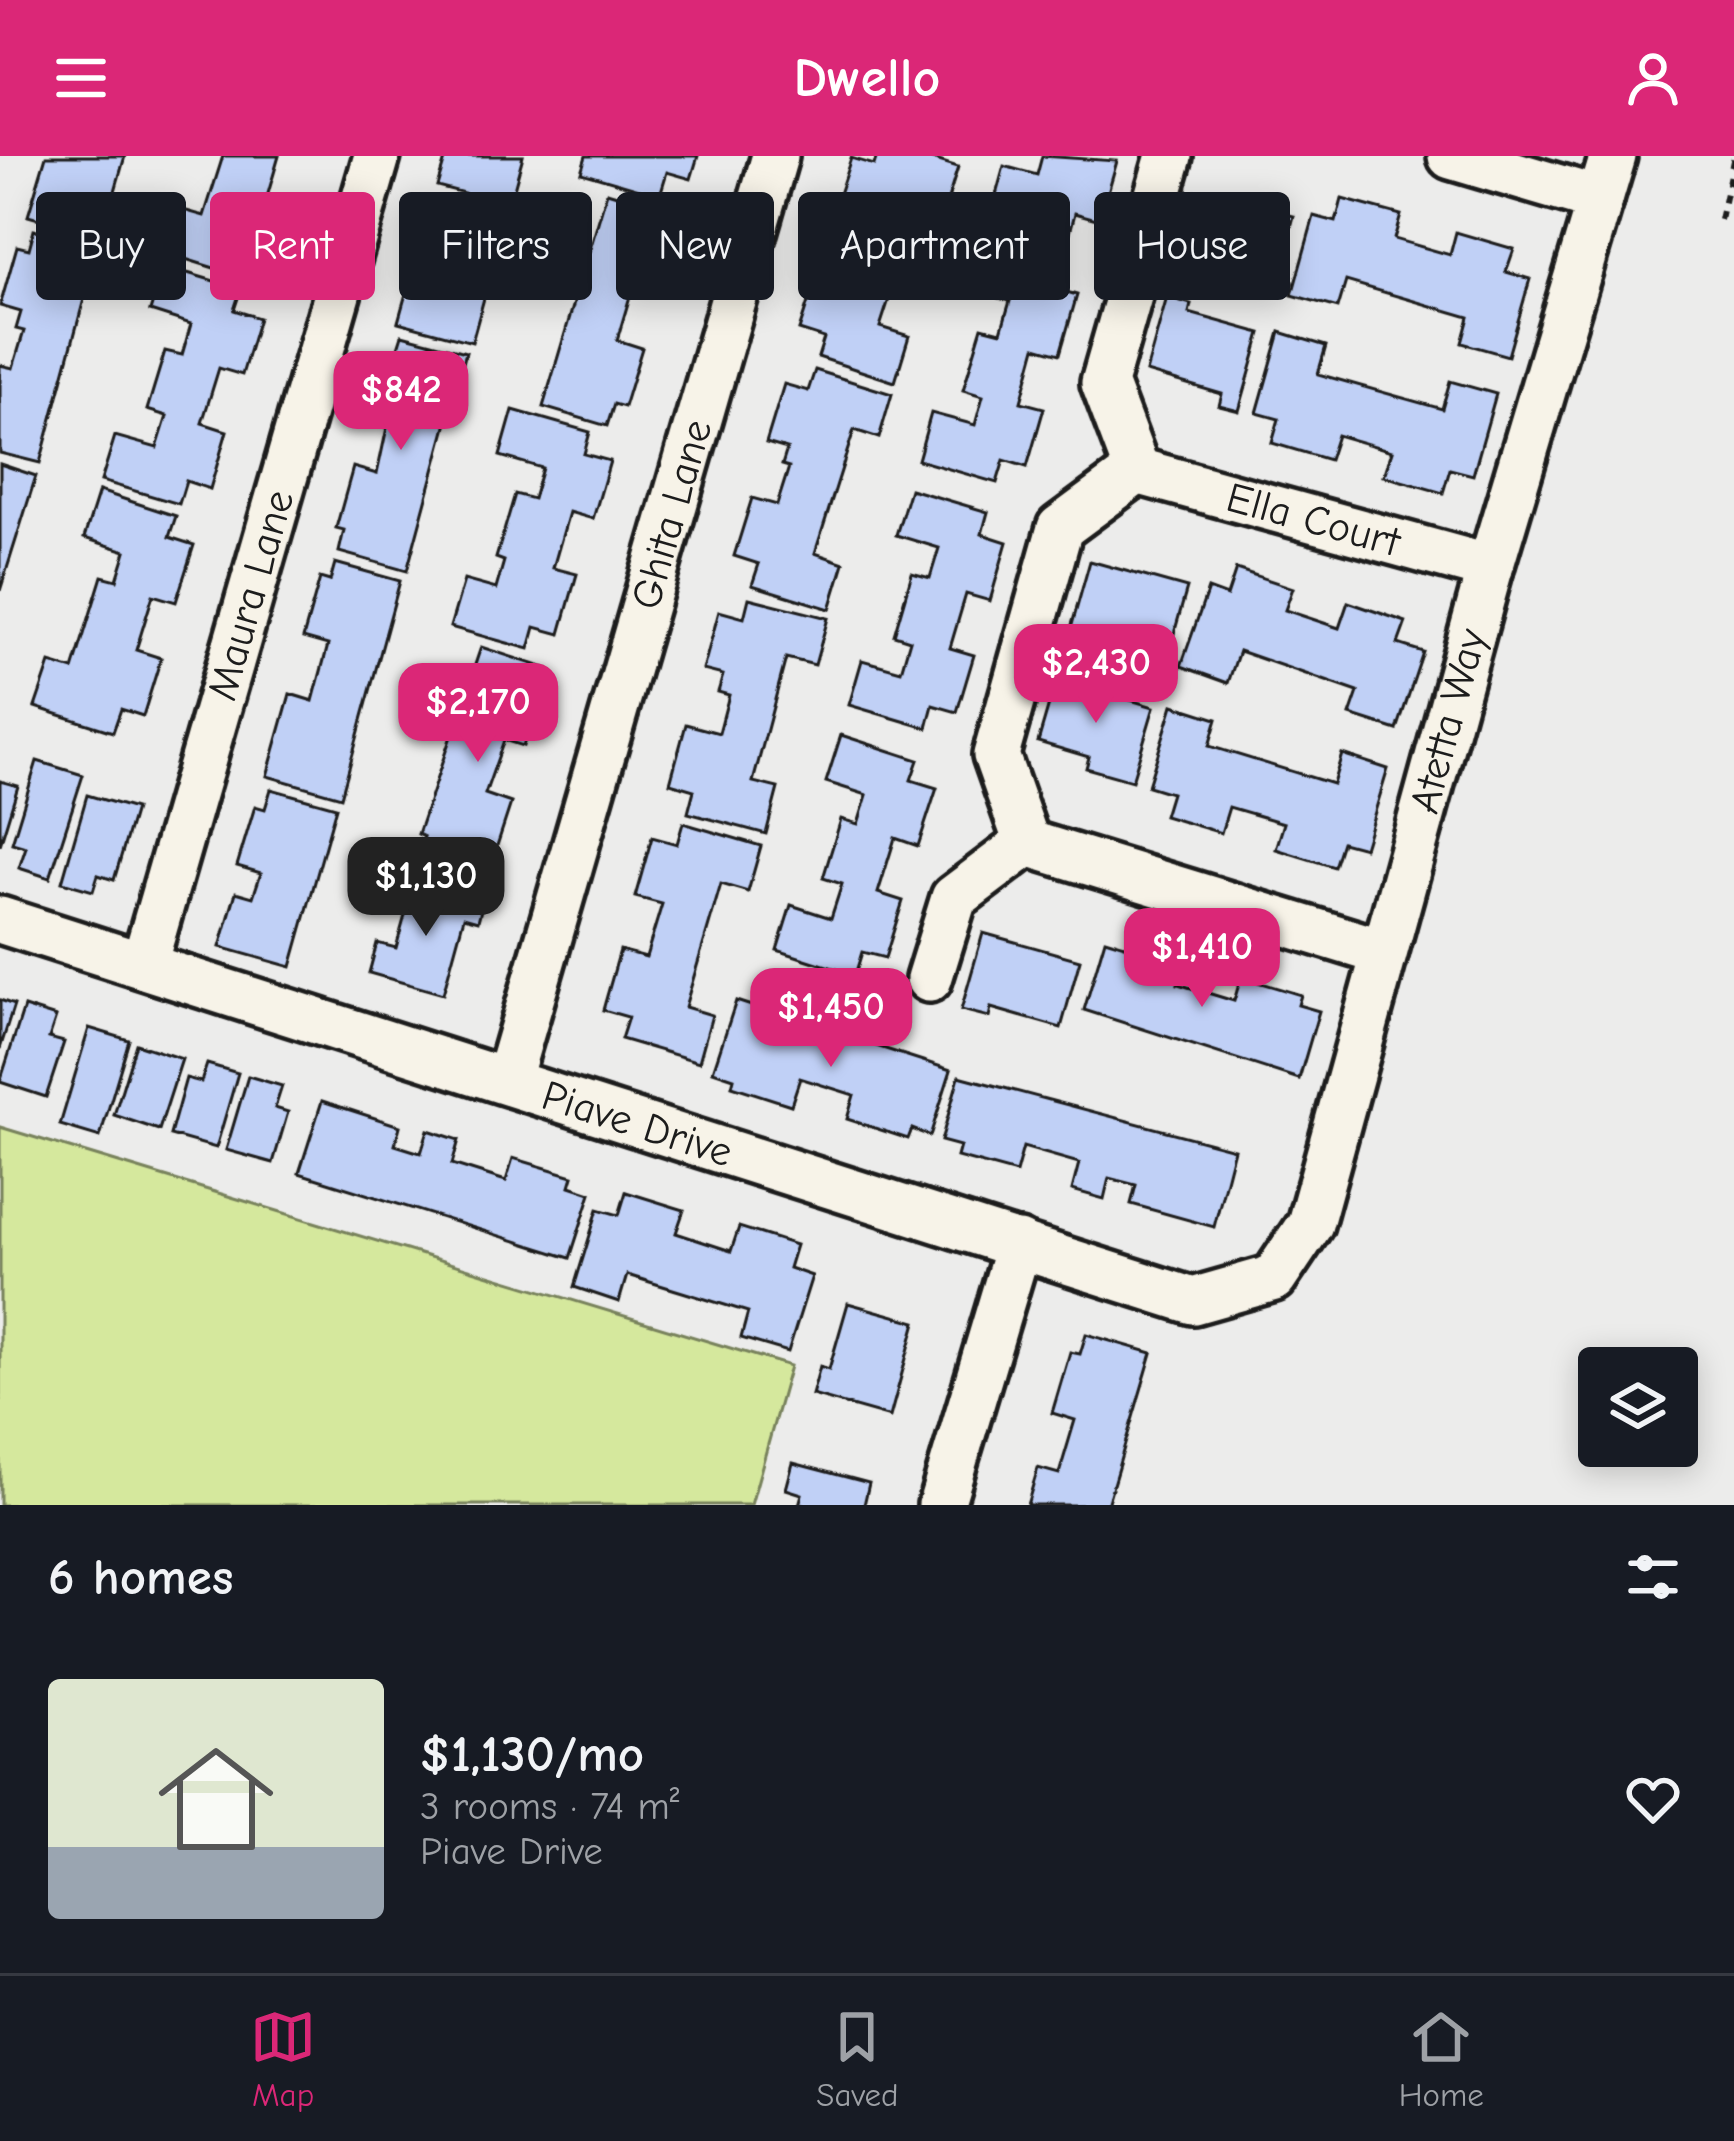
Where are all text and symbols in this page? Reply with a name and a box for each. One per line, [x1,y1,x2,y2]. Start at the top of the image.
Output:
icon: menu [48,45,114,111]
icon: person [1620,45,1686,111]
text: Dwello [793,47,941,110]
chip: Buy [36,192,186,300]
chip: Rent [210,192,375,300]
chip: Filters [399,192,592,300]
chip: New [616,192,774,300]
chip: Apartment [798,192,1070,300]
chip: House [1094,192,1290,300]
pin: $842 [330,351,472,453]
text: $842 [360,367,442,412]
street label: Ghita Lane [621,414,722,615]
street label: Ella Court [1221,472,1408,567]
street label: Maura Lane [197,484,304,706]
street label: Atetta Way [1399,623,1497,819]
pin: $2,430 [998,624,1194,726]
text: $2,430 [1041,640,1151,685]
pin: $2,170 [380,663,576,765]
text: $2,170 [425,679,531,724]
pin: $1,130 [328,837,524,939]
text: $1,130 [374,853,478,898]
pin: $1,410 [1104,908,1300,1010]
text: $1,410 [1151,924,1253,969]
pin: $1,450 [733,968,929,1070]
text: $1,450 [777,984,885,1029]
street label: Piave Drive [536,1070,739,1177]
map controls [1578,1347,1698,1467]
button: layers [1578,1347,1698,1467]
icon: filters [1620,1544,1686,1610]
text: 6 homes [48,1548,233,1607]
text: $1,130/mo [420,1725,644,1784]
icon: home [144,1727,288,1871]
icon: heart [1620,1766,1686,1832]
text: 3 rooms · 74 m² [420,1784,679,1829]
text: Piave Drive [420,1829,603,1874]
tab: Map [250,2004,316,2114]
tab: Saved [816,2004,899,2114]
tab: Home [1399,2004,1484,2114]

